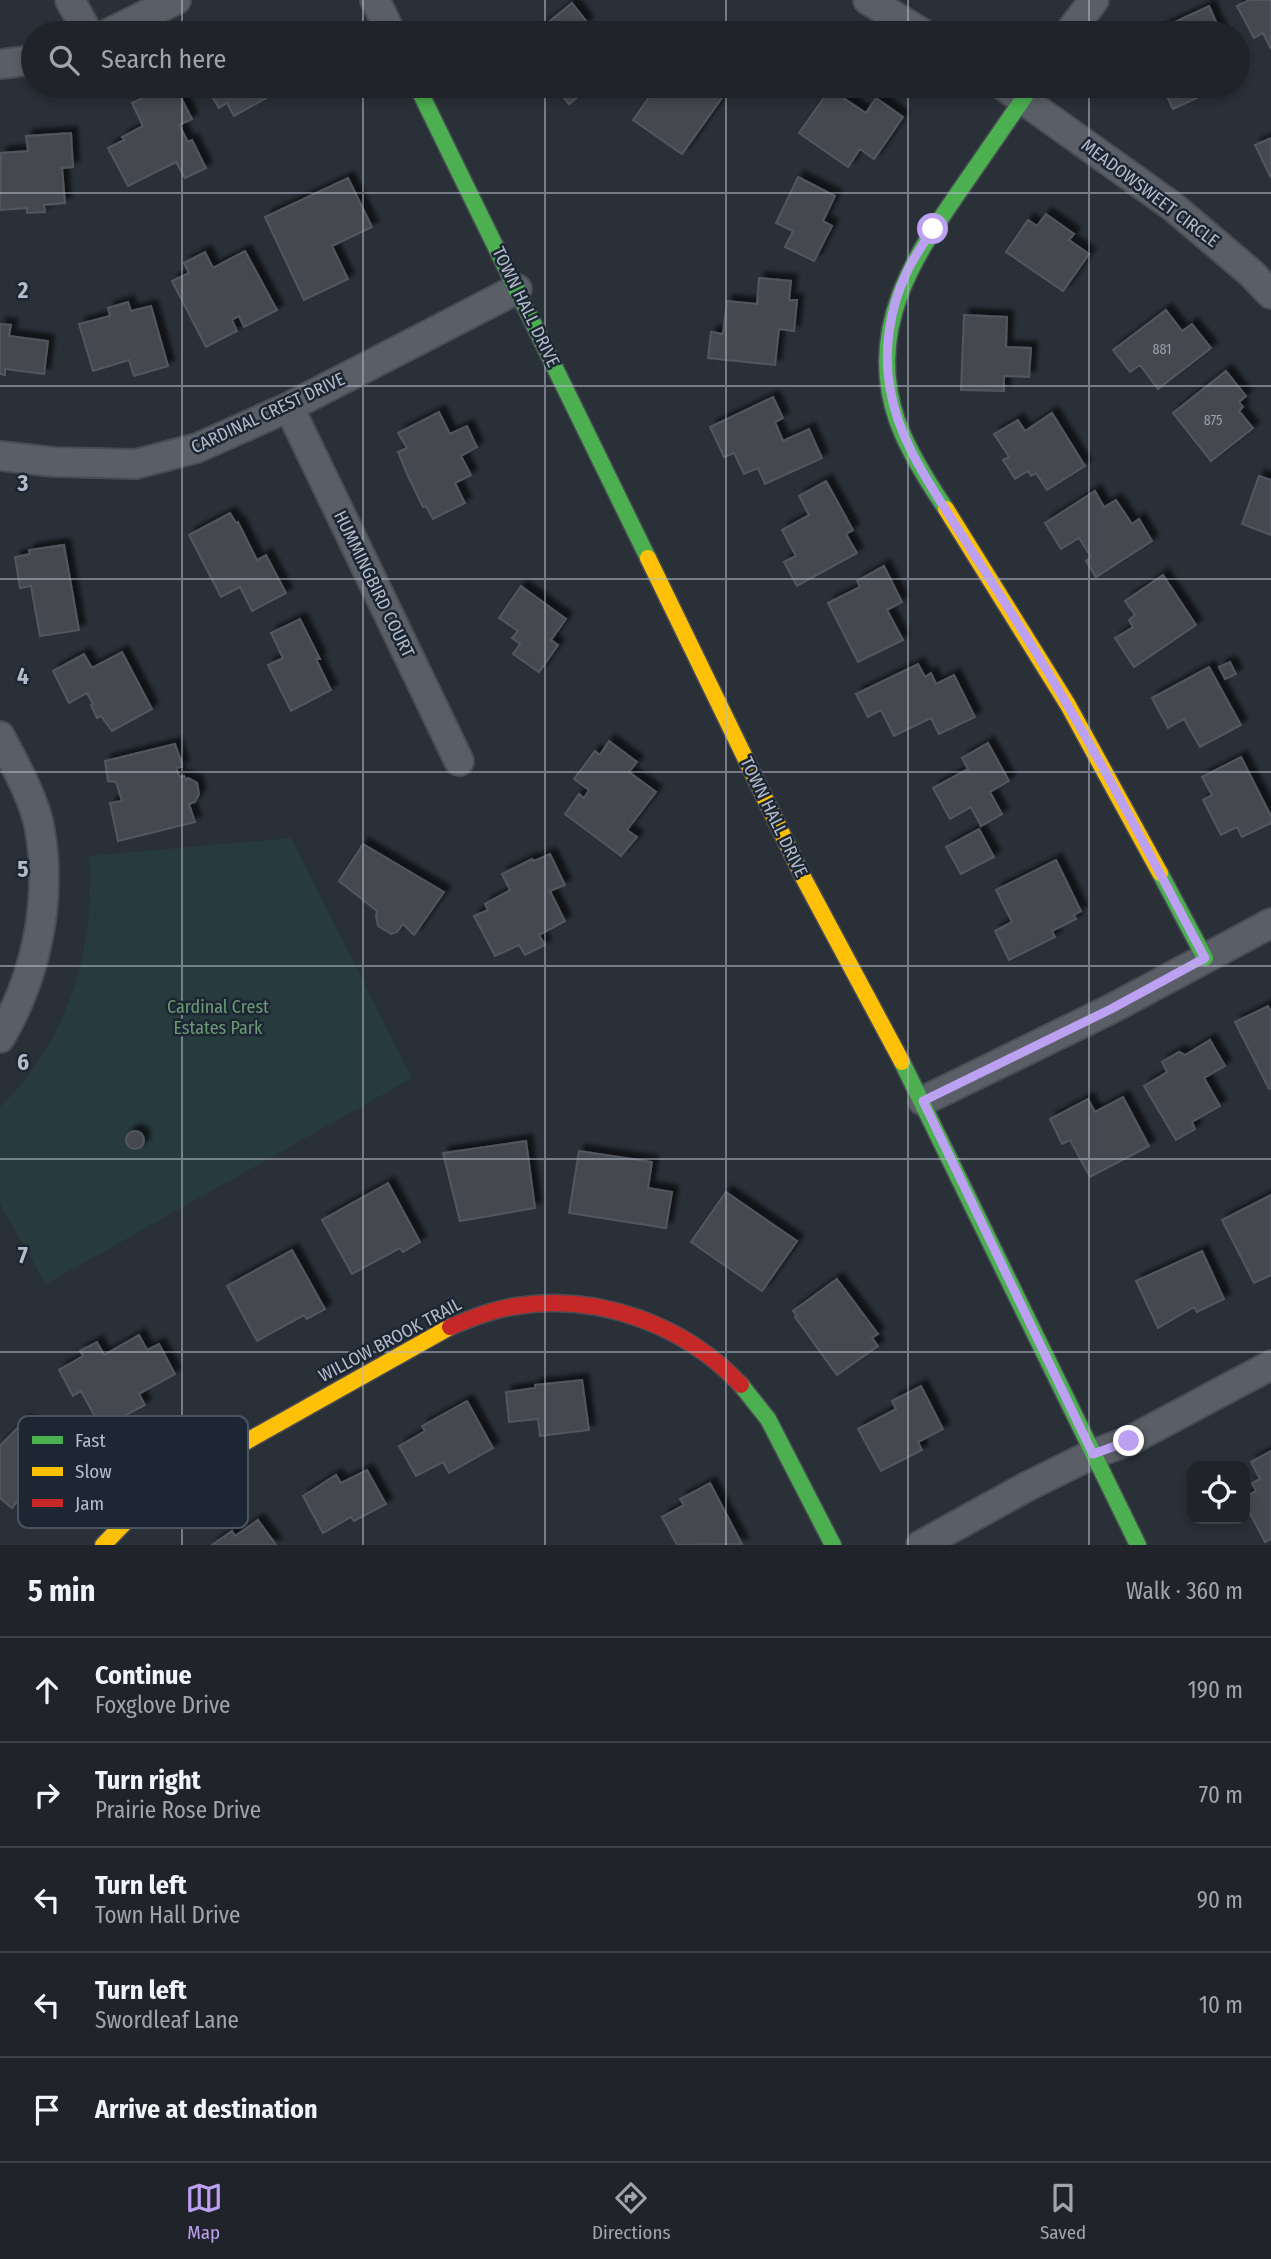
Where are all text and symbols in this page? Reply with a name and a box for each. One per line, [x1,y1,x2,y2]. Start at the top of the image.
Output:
search box [21,21,1250,98]
icon: search [45,41,83,79]
text: Search here [101,44,226,75]
street label: MEADOWSWEET CIRCLE [1077,134,1223,252]
route start [917,213,948,244]
street label: TOWN HALL DRIVE [487,243,565,371]
text: 2 [17,276,29,304]
house number: 881 [1152,341,1172,358]
street label: CARDINAL CREST DRIVE [188,368,348,458]
house number: 875 [1204,412,1222,429]
text: 3 [17,469,29,497]
street label: HUMMINGBIRD COURT [329,507,419,662]
text: 4 [17,662,29,690]
street label: TOWN HALL DRIVE [735,753,813,881]
text: 5 [17,855,29,883]
park label: Cardinal Crest Estates Park [167,996,269,1039]
text: 6 [17,1048,29,1076]
text: 7 [18,1241,28,1269]
street label: WILLOW BROOK TRAIL [315,1293,465,1387]
legend [18,1416,248,1528]
route end [1113,1425,1144,1456]
text: Fast [75,1429,106,1452]
text: Slow [75,1460,112,1483]
map controls [1187,1461,1250,1524]
button: locate [1187,1461,1250,1524]
text: Jam [75,1492,104,1515]
text: 5 min [28,1573,95,1609]
text: Walk · 360 m [1126,1577,1243,1605]
text: Continue [95,1660,192,1691]
icon: ahead [28,1671,66,1709]
text: 190 m [1188,1676,1243,1704]
text: Foxglove Drive [95,1691,230,1719]
text: Turn right [95,1765,201,1796]
icon: right [28,1776,66,1814]
text: 70 m [1199,1781,1243,1809]
text: Prairie Rose Drive [95,1796,261,1824]
text: Turn left [95,1870,187,1901]
icon: left [28,1881,66,1919]
text: 90 m [1197,1886,1243,1914]
text: Town Hall Drive [95,1901,240,1929]
text: Turn left [95,1975,187,2006]
icon: left [28,1986,66,2024]
text: 10 m [1199,1991,1243,2019]
text: Swordleaf Lane [95,2006,239,2034]
icon: arrive [28,2091,66,2129]
text: Arrive at destination [95,2094,318,2125]
tab: Map [185,2179,223,2244]
tab: Directions [592,2179,671,2244]
tab: Saved [1040,2179,1086,2244]

